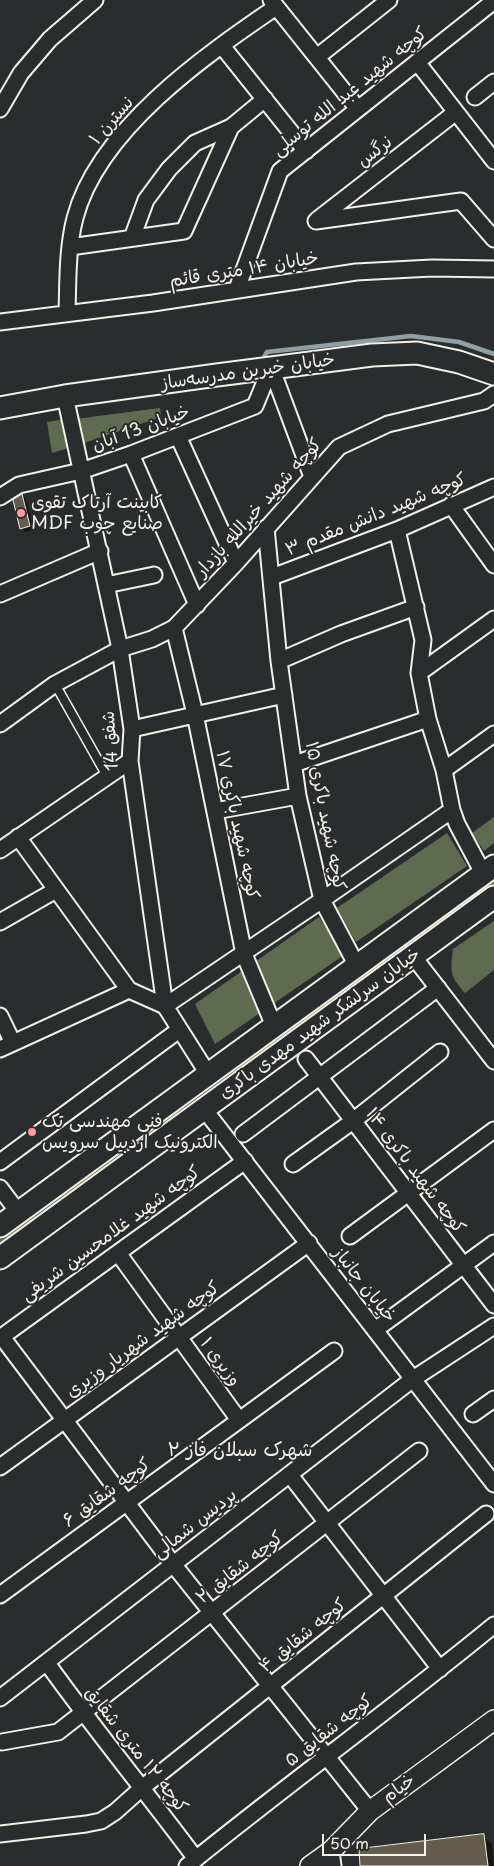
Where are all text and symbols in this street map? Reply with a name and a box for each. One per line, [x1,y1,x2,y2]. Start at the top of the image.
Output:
street label: کوچه شهید عبد الله توسلی [268,23,432,161]
street label: نسترن ۱ [85,92,139,150]
street label: نرگس [353,132,397,172]
street label: خیابان ۱۴ متری قائم [168,248,320,292]
street label: خیابان خیرین مدرسه‌ساز [160,349,336,395]
street label: خیابان 13 آبان [89,401,193,457]
street label: کوچه شهید خیرالله بازدار [191,434,327,582]
street label: کوچه شهید دانش مقدم ۳ [282,469,470,561]
place label: کابینت آرتاک تقوی MDF صنایع چوب [31,492,163,534]
marker: کابینت آرتاک تقوی MDF صنایع چوب [15,507,27,519]
street label: شفق 14 [98,710,124,772]
street label: کوچه شهید باکری ۱۵ [300,740,350,892]
street label: کوچه شهید باکری ۱۷ [211,749,263,901]
street label: خیابان سرلشکر شهید مهدی باکری [215,944,425,1104]
street label: کوچه شهید باکری ۱۴ [361,1104,469,1238]
place label: فنی مهندسی تک الکترونیک اردبیل سرویس [42,1111,218,1154]
marker: فنی مهندسی تک الکترونیک اردبیل سرویس [26,1126,38,1138]
street label: کوچه شهید غلامحسین شریفی [17,1162,205,1306]
street label: خیابان جانباز [328,1243,400,1327]
street label: کوچه شهید شهریار وزیری [62,1277,224,1403]
street label: وزیری ۱ [195,1333,245,1391]
district label: شهرک سبلان فاز ۲ [167,1440,313,1462]
street label: کوچه شقایق ۶ [59,1454,155,1532]
street label: پردیس شمالی [149,1484,241,1564]
street label: کوچه شقایق ۲ [192,1527,288,1609]
street label: کوچه شقایق ۴ [255,1594,351,1678]
street label: کوچه ۱۲ متری شقایق [80,1683,192,1817]
street label: کوچه شقایق ۵ [281,1690,377,1772]
street label: خیام [378,1770,420,1808]
scale bar [324,1824,428,1856]
text: 50 m [330,1831,369,1854]

